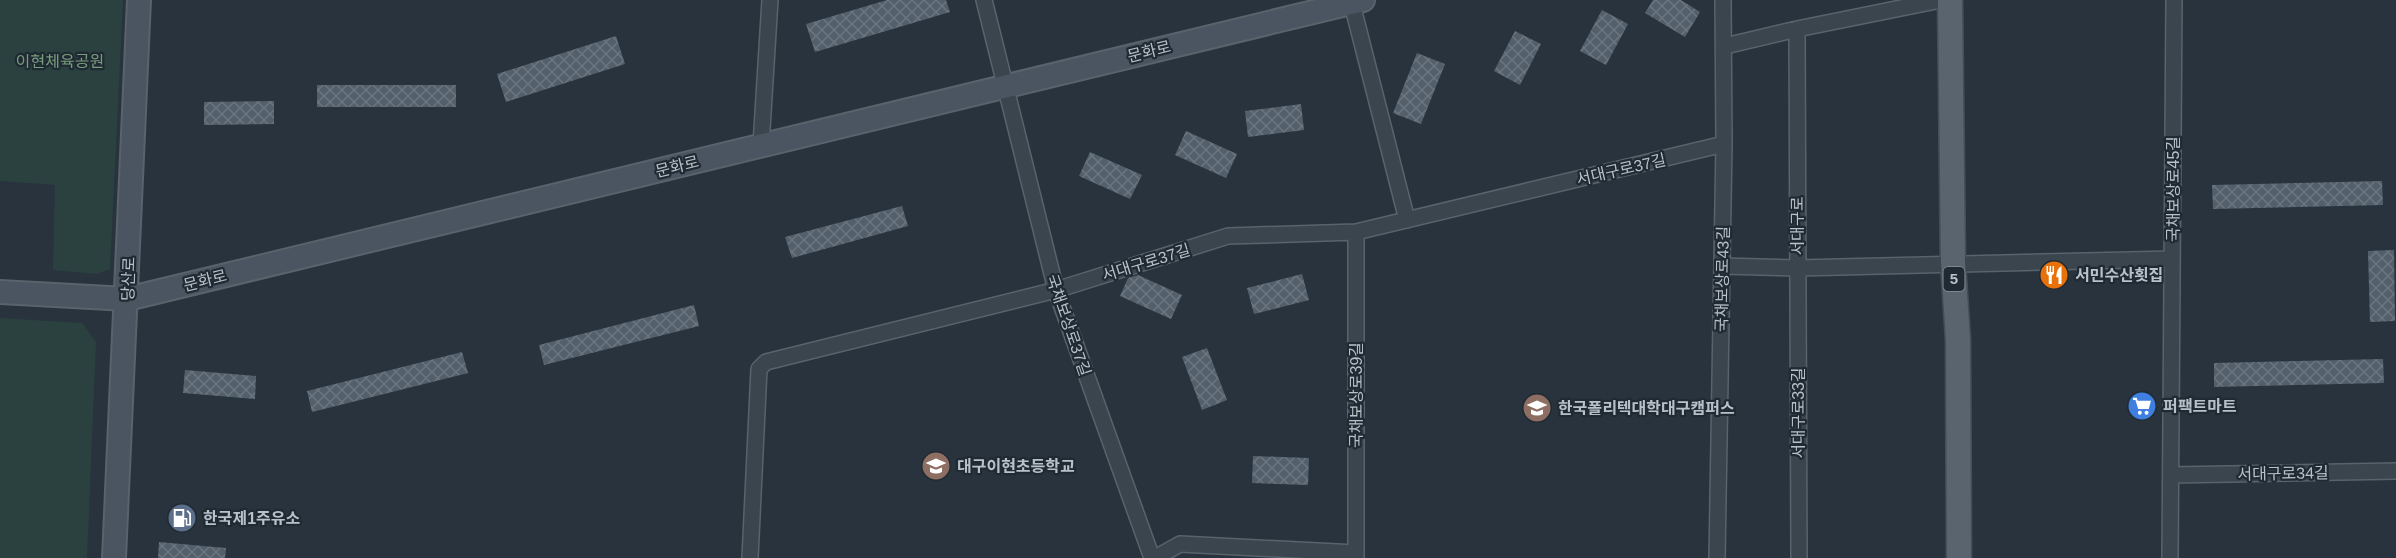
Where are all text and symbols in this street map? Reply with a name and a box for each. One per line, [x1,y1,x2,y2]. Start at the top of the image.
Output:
street label: 문화로 [1126,38,1173,65]
park label: 이현체육공원 [16,53,104,70]
street label: 국채보상로45길 [2165,136,2182,242]
street label: 서대구로37길 [1575,151,1668,188]
street label: 문화로 [654,153,701,180]
street label: 서대구로 [1789,196,1806,255]
street label: 국채보상로43길 [1713,226,1732,332]
street label: 서대구로37길 [1100,241,1192,284]
street label: 당산로 [119,256,138,301]
restaurant icon: 서민수산횟집 [2038,259,2070,291]
place label: 서민수산횟집 [2075,266,2163,284]
street label: 문화로 [182,267,229,294]
road number: 5 [1944,267,1964,291]
street label: 국채보상로37길 [1043,272,1094,378]
street label: 국채보상로39길 [1348,342,1365,448]
street label: 서대구로33길 [1790,367,1807,459]
supermarket icon: 퍼팩트마트 [2126,390,2158,422]
school or university icon: 한국폴리텍대학대구캠퍼스 [1521,392,1553,424]
place label: 퍼팩트마트 [2163,398,2237,415]
place label: 한국폴리텍대학대구캠퍼스 [1558,399,1735,417]
school or university icon: 대구이현초등학교 [920,450,952,482]
place label: 대구이현초등학교 [957,457,1075,475]
street label: 서대구로34길 [2237,464,2329,483]
fuel station icon: 한국제1주유소 [166,502,198,534]
place label: 한국제1주유소 [203,509,300,527]

